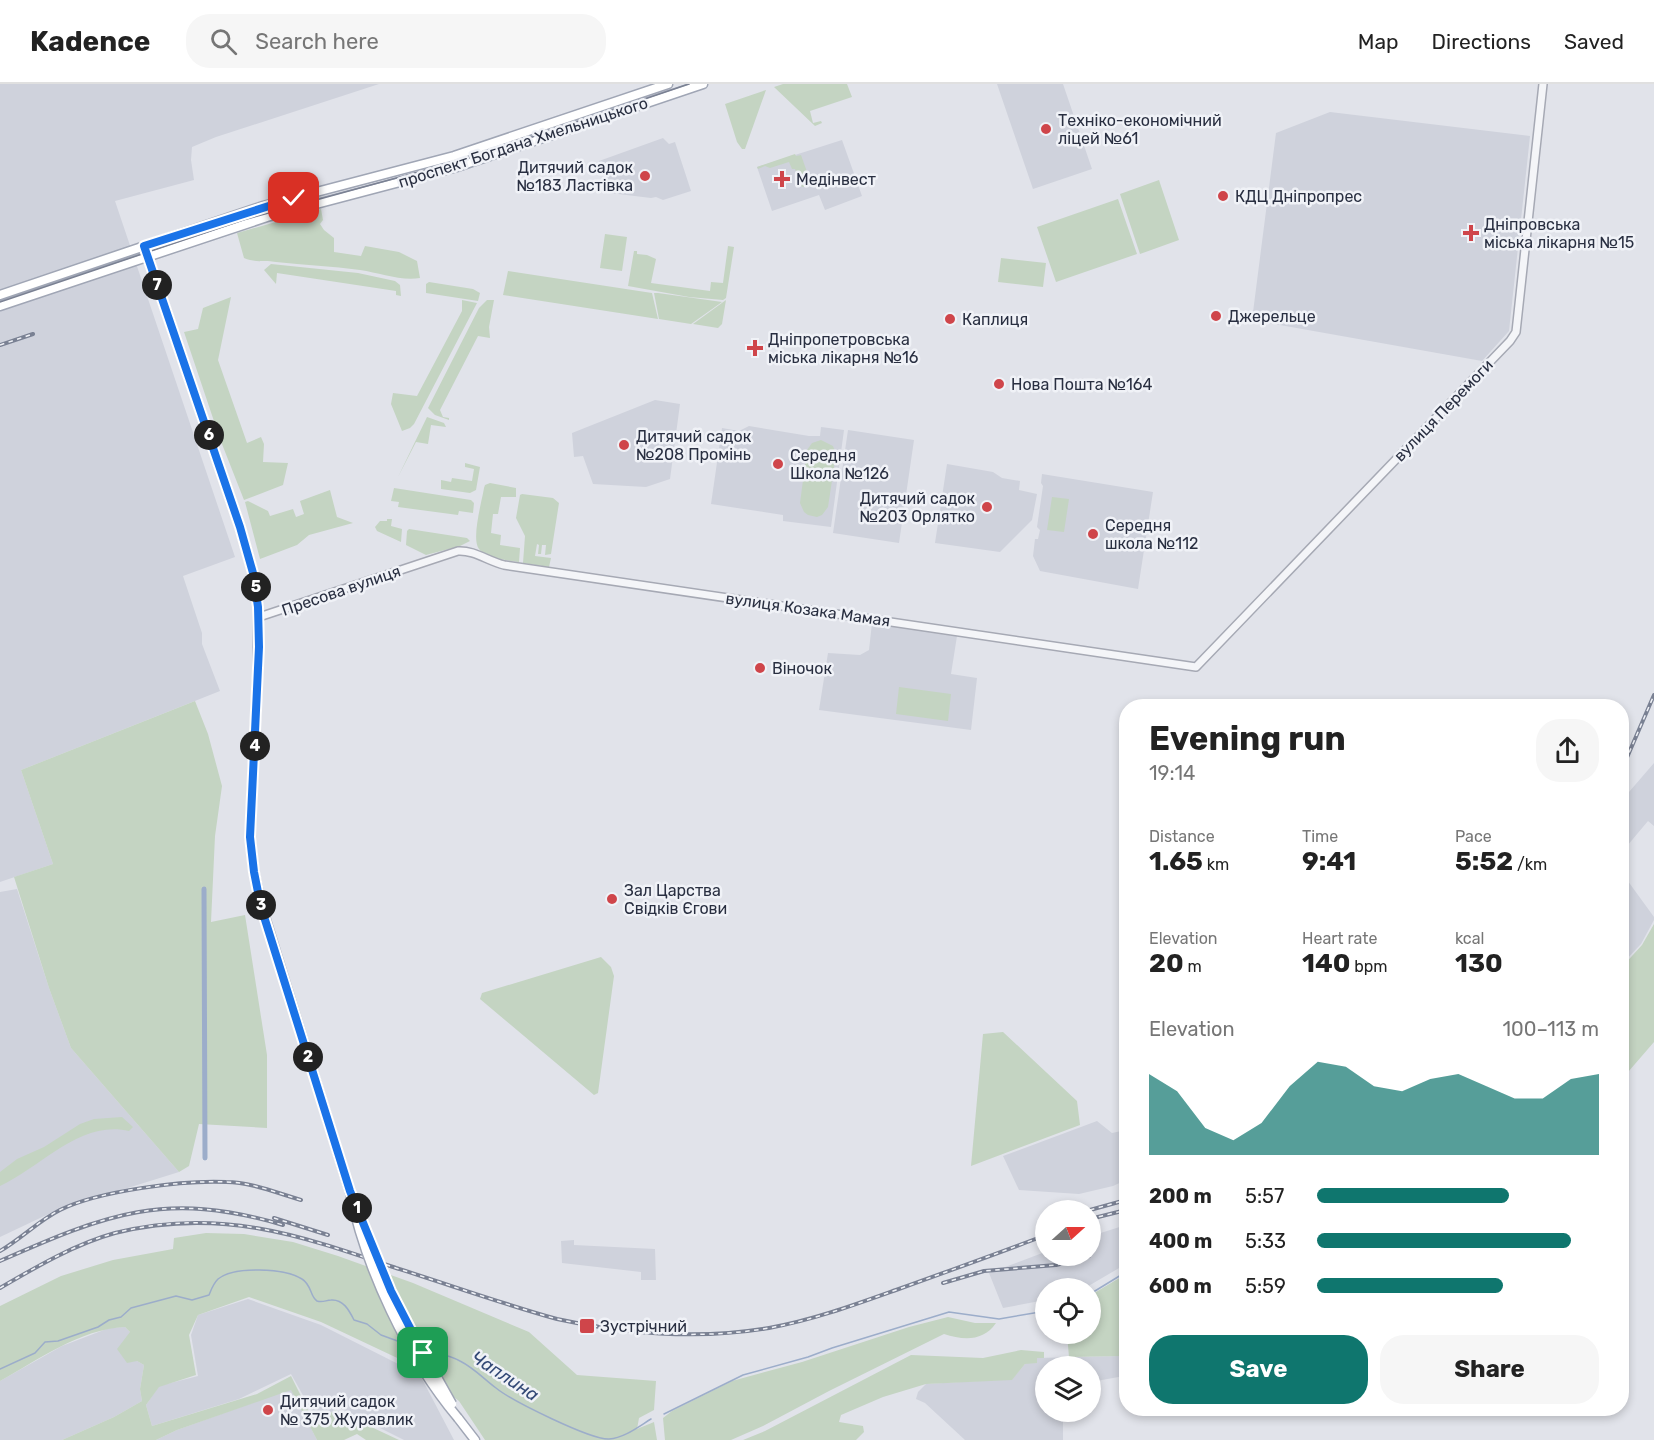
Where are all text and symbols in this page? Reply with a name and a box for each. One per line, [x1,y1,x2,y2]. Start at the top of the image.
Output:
search box [186,14,606,68]
text: Kadence [30,25,150,58]
icon: search [207,25,240,58]
text: Search here [255,28,379,55]
text: Map [1358,29,1399,54]
text: Directions [1432,29,1531,54]
text: Saved [1564,29,1624,54]
street label: проспект Богдана Хмельницького [396,93,650,192]
place label: Техніко-економічний ліцей №61 [1058,111,1222,148]
marker: Техніко-економічний ліцей №61 [1039,122,1053,136]
place label: Дитячий садок №183 Ластівка [517,158,633,195]
marker: Дитячий садок №183 Ластівка [638,169,652,183]
marker: Медінвест [773,170,791,188]
place label: Медінвест [796,170,876,189]
pin [268,172,319,223]
icon: check [277,181,310,214]
place label: КДЦ Дніпропрес [1235,187,1362,206]
marker: КДЦ Дніпропрес [1216,189,1230,203]
place label: Дніпровська міська лікарня №15 [1484,215,1634,252]
marker: Дніпровська міська лікарня №15 [1462,224,1480,242]
pin: 7 [142,270,172,300]
text: 7 [152,275,162,294]
place label: Джерельце [1228,307,1316,326]
marker: Джерельце [1209,309,1223,323]
place label: Каплиця [962,310,1028,329]
marker: Каплиця [943,312,957,326]
place label: Дніпропетровська міська лікарня №16 [768,330,919,367]
marker: Дніпропетровська міська лікарня №16 [746,339,764,357]
street label: вулиця Перемоги [1390,355,1497,465]
place label: Нова Пошта №164 [1011,375,1152,394]
marker: Нова Пошта №164 [992,377,1006,391]
pin: 6 [194,420,224,450]
text: 6 [204,425,214,444]
place label: Дитячий садок №208 Промінь [636,427,752,464]
marker: Дитячий садок №208 Промінь [617,438,631,452]
place label: Середня Школа №126 [790,446,889,483]
marker: Середня Школа №126 [771,457,785,471]
place label: Дитячий садок №203 Орлятко [860,489,975,526]
marker: Дитячий садок №203 Орлятко [980,500,994,514]
place label: Середня школа №112 [1105,516,1198,553]
marker: Середня школа №112 [1086,527,1100,541]
street label: Пресова вулиця [279,561,403,620]
pin: 5 [241,572,271,602]
text: 5 [251,577,261,596]
street label: вулиця Козака Мамая [724,589,891,630]
place label: Віночок [772,659,832,678]
marker: Віночок [753,661,767,675]
text: Evening run [1149,719,1346,758]
button: share [1536,719,1599,782]
pin: 4 [240,731,270,761]
text: 4 [250,736,260,755]
text: 19:14 [1149,761,1196,785]
text: Distance [1149,827,1215,846]
text: Time [1302,827,1338,846]
text: Pace [1455,827,1492,846]
text: 1.65 [1149,846,1203,877]
text: 9:41 [1302,846,1356,877]
text: 5:52 [1455,846,1513,877]
text: km [1203,855,1229,874]
text: /km [1513,855,1547,874]
place label: Зал Царства Свідків Єгови [624,881,727,918]
pin: 3 [246,890,276,920]
marker: Зал Царства Свідків Єгови [605,892,619,906]
text: 3 [256,895,266,914]
text: Elevation [1149,929,1218,948]
text: Heart rate [1302,929,1377,948]
text: kcal [1455,929,1484,948]
text: 20 [1149,948,1184,979]
text: 140 [1302,948,1350,979]
text: 130 [1455,948,1503,979]
text: m [1184,957,1202,976]
text: bpm [1350,957,1388,976]
text: Elevation [1149,1017,1235,1041]
text: 100–113 m [1502,1017,1599,1041]
pin: 2 [293,1042,323,1072]
text: 2 [303,1047,313,1066]
text: 200 m [1149,1184,1212,1208]
text: 5:57 [1245,1184,1284,1208]
pin: 1 [342,1193,372,1223]
text: 1 [353,1198,361,1217]
north arrow [1035,1200,1101,1266]
map controls [1035,1200,1101,1422]
text: 400 m [1149,1229,1212,1253]
text: 5:33 [1245,1229,1286,1253]
text: 600 m [1149,1274,1212,1298]
text: 5:59 [1245,1274,1286,1298]
button: locate [1035,1278,1101,1344]
marker: Зустрічний [578,1317,596,1335]
place label: Зустрічний [600,1317,687,1336]
pin [397,1327,448,1378]
button: Save [1149,1335,1368,1404]
button: Share [1380,1335,1599,1404]
icon: arrive [406,1336,439,1369]
water label: Чаплина [467,1346,543,1406]
button: layers [1035,1356,1101,1422]
place label: Дитячий садок № 375 Журавлик [280,1392,414,1429]
marker: Дитячий садок № 375 Журавлик [261,1403,275,1417]

